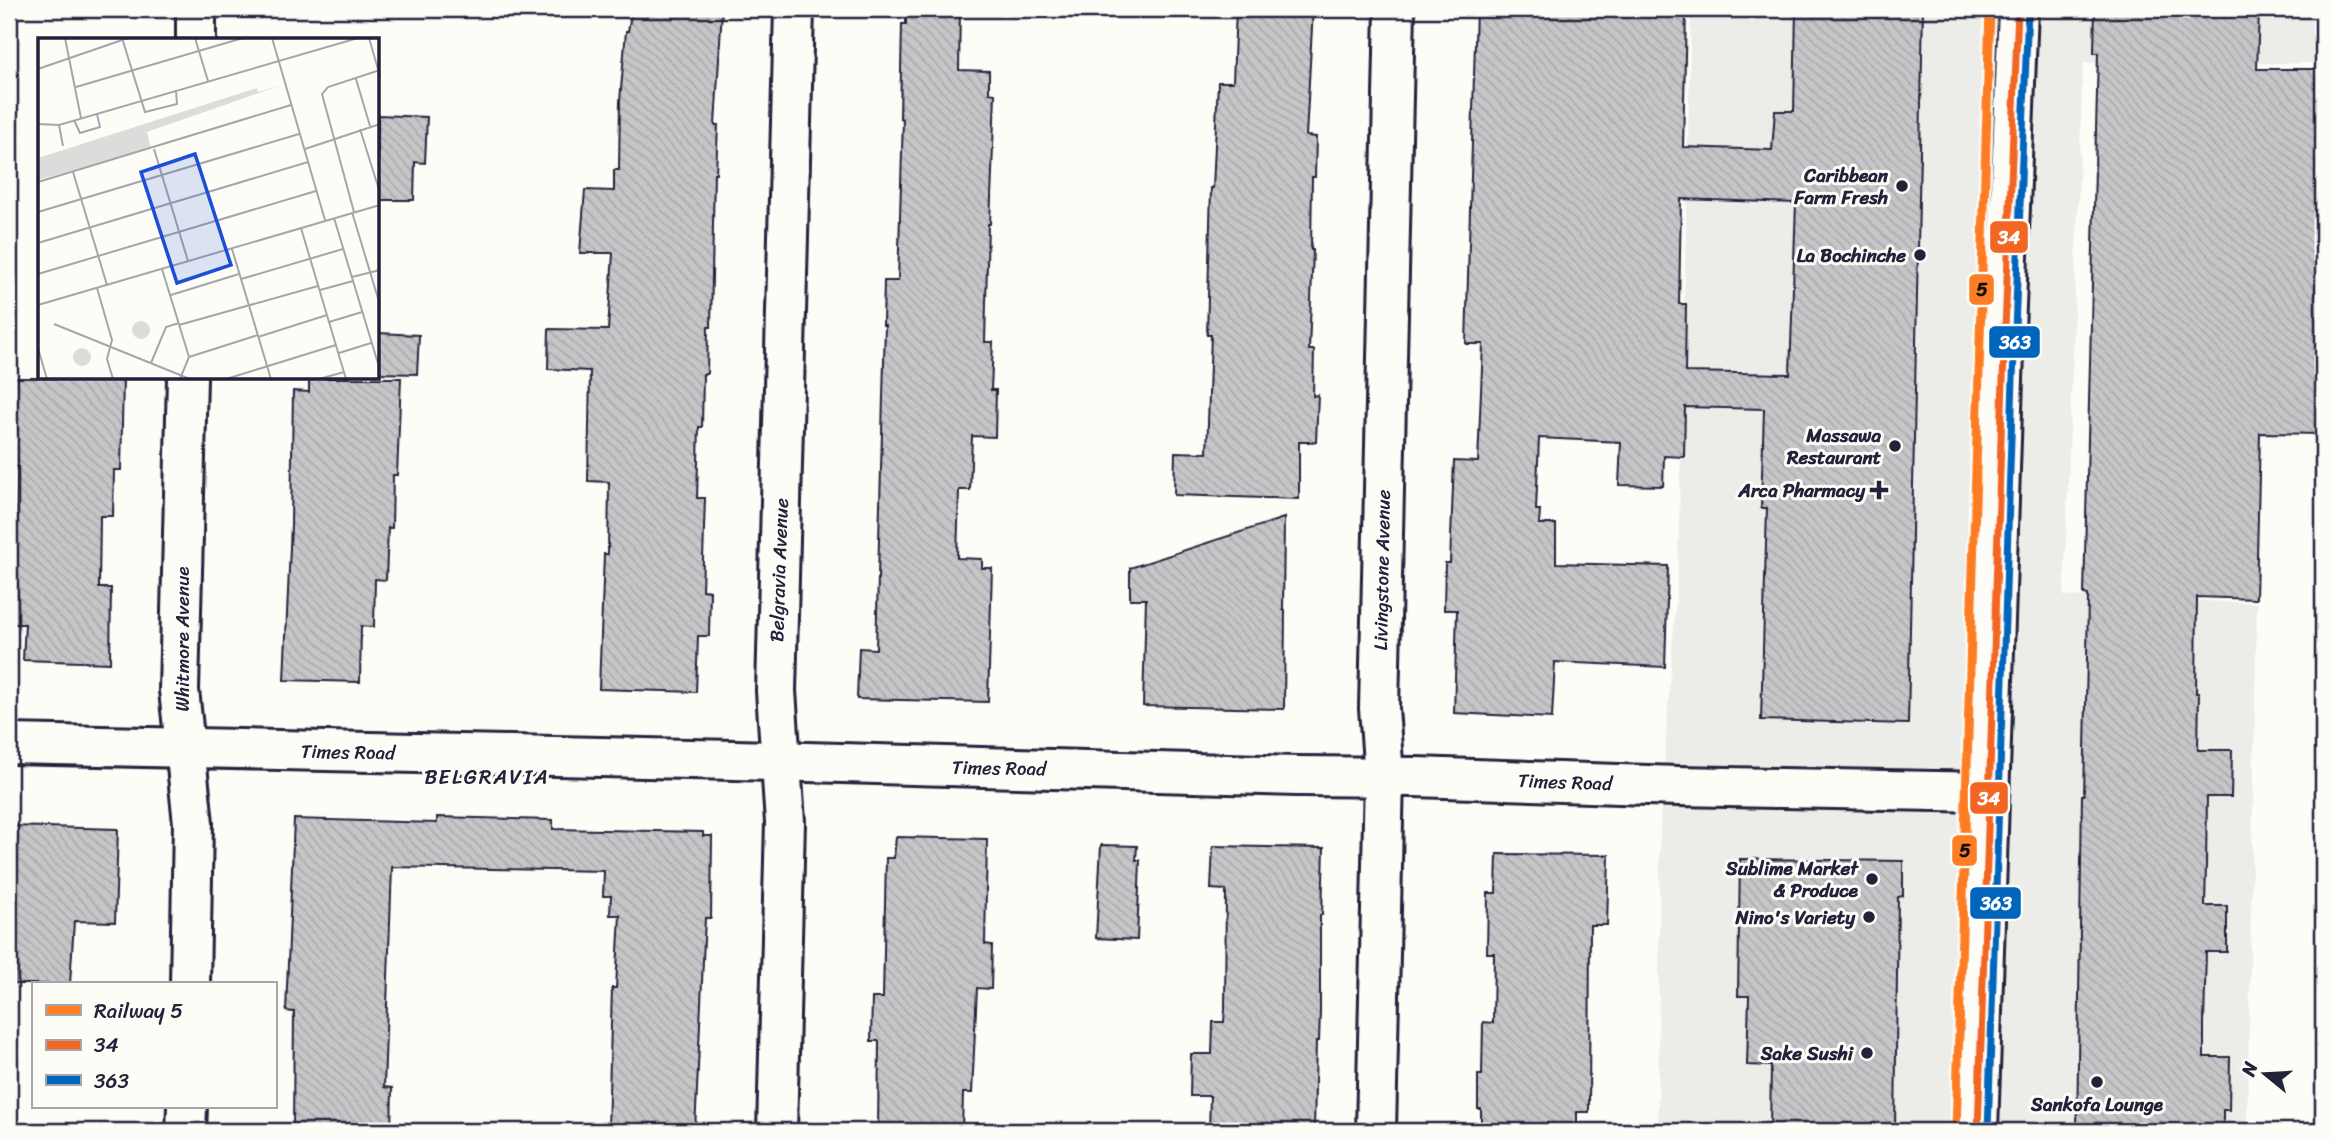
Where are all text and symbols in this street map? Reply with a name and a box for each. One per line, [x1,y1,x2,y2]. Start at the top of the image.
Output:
inset map [38,38,380,380]
place label: Caribbean Farm Fresh [1793,159,1889,214]
marker: Caribbean Farm Fresh [1894,178,1910,194]
line badge: 34 [1989,220,2029,254]
text: 34 [1997,221,2020,254]
place label: La Bochinche [1797,239,1906,272]
marker: La Bochinche [1912,247,1928,263]
line badge: 5 [1968,273,1995,306]
text: 5 [1976,273,1988,306]
line badge: 363 [1988,325,2041,359]
text: 363 [1998,326,2031,359]
place label: Massawa Restaurant [1786,419,1882,474]
marker: Massawa Restaurant [1887,438,1903,454]
place label: Arca Pharmacy [1737,474,1866,507]
marker: Arca Pharmacy [1871,482,1887,498]
street label: Livingstone Avenue [1364,489,1400,651]
street label: Belgravia Avenue [760,497,798,643]
street label: Whitmore Avenue [166,566,199,712]
street label: Times Road [301,735,397,769]
street label: Times Road [952,751,1048,785]
district label: BELGRAVIA [424,758,550,796]
street label: Times Road [1517,764,1615,800]
line badge: 34 [1969,781,2009,815]
text: 34 [1977,782,2000,815]
line badge: 5 [1951,834,1978,867]
text: 5 [1959,834,1971,867]
place label: Sublime Market & Produce [1725,852,1859,907]
marker: Sublime Market & Produce [1864,871,1880,887]
line badge: 363 [1969,886,2022,920]
text: 363 [1979,887,2012,920]
place label: Nino's Variety [1734,901,1856,934]
marker: Nino's Variety [1861,909,1877,925]
legend [32,982,276,1108]
text: Railway 5 [94,992,183,1030]
text: 34 [94,1026,119,1064]
place label: Sake Sushi [1760,1037,1855,1070]
north arrow [2230,1038,2300,1108]
marker: Sake Sushi [1859,1045,1875,1061]
text: N [2231,1057,2267,1081]
text: 363 [94,1062,129,1100]
marker: Sankofa Lounge [2089,1074,2105,1090]
place label: Sankofa Lounge [2030,1088,2164,1121]

